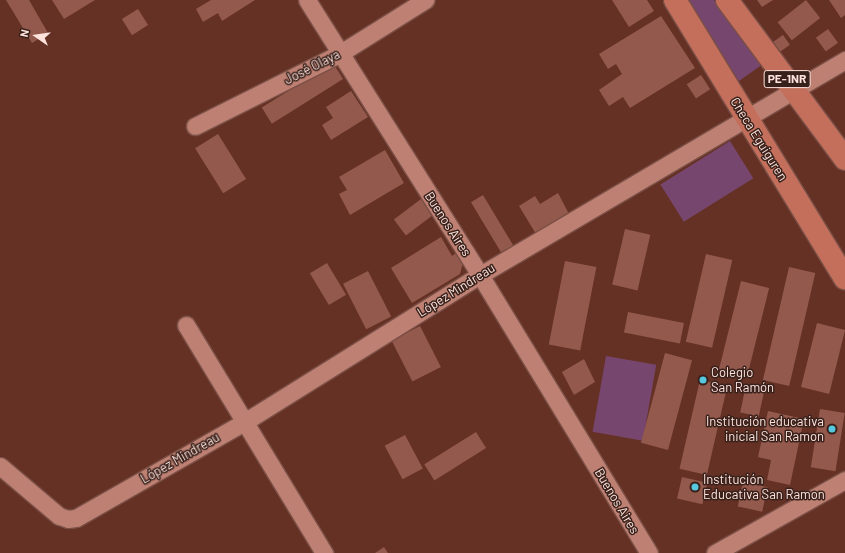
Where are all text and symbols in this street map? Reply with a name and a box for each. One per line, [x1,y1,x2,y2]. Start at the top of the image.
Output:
north arrow [16,16,56,56]
text: N [17,28,31,38]
street label: José Olaya [282,46,342,88]
road number: PE-1NR [763,69,811,89]
street label: Checa Eguiguren [727,94,791,184]
street label: Buenos Aires [421,189,475,259]
street label: López Mindreau [414,260,498,320]
place label: Colegio San Ramón [711,365,774,396]
marker: Colegio San Ramón [698,375,708,385]
place label: Institución educativa inicial San Ramon [706,414,824,445]
marker: Institución educativa inicial San Ramon [827,424,837,434]
street label: López Mindreau [138,429,222,487]
street label: Buenos Aires [591,465,643,537]
place label: Institución Educativa San Ramon [703,472,825,503]
marker: Institución Educativa San Ramon [690,482,700,492]

